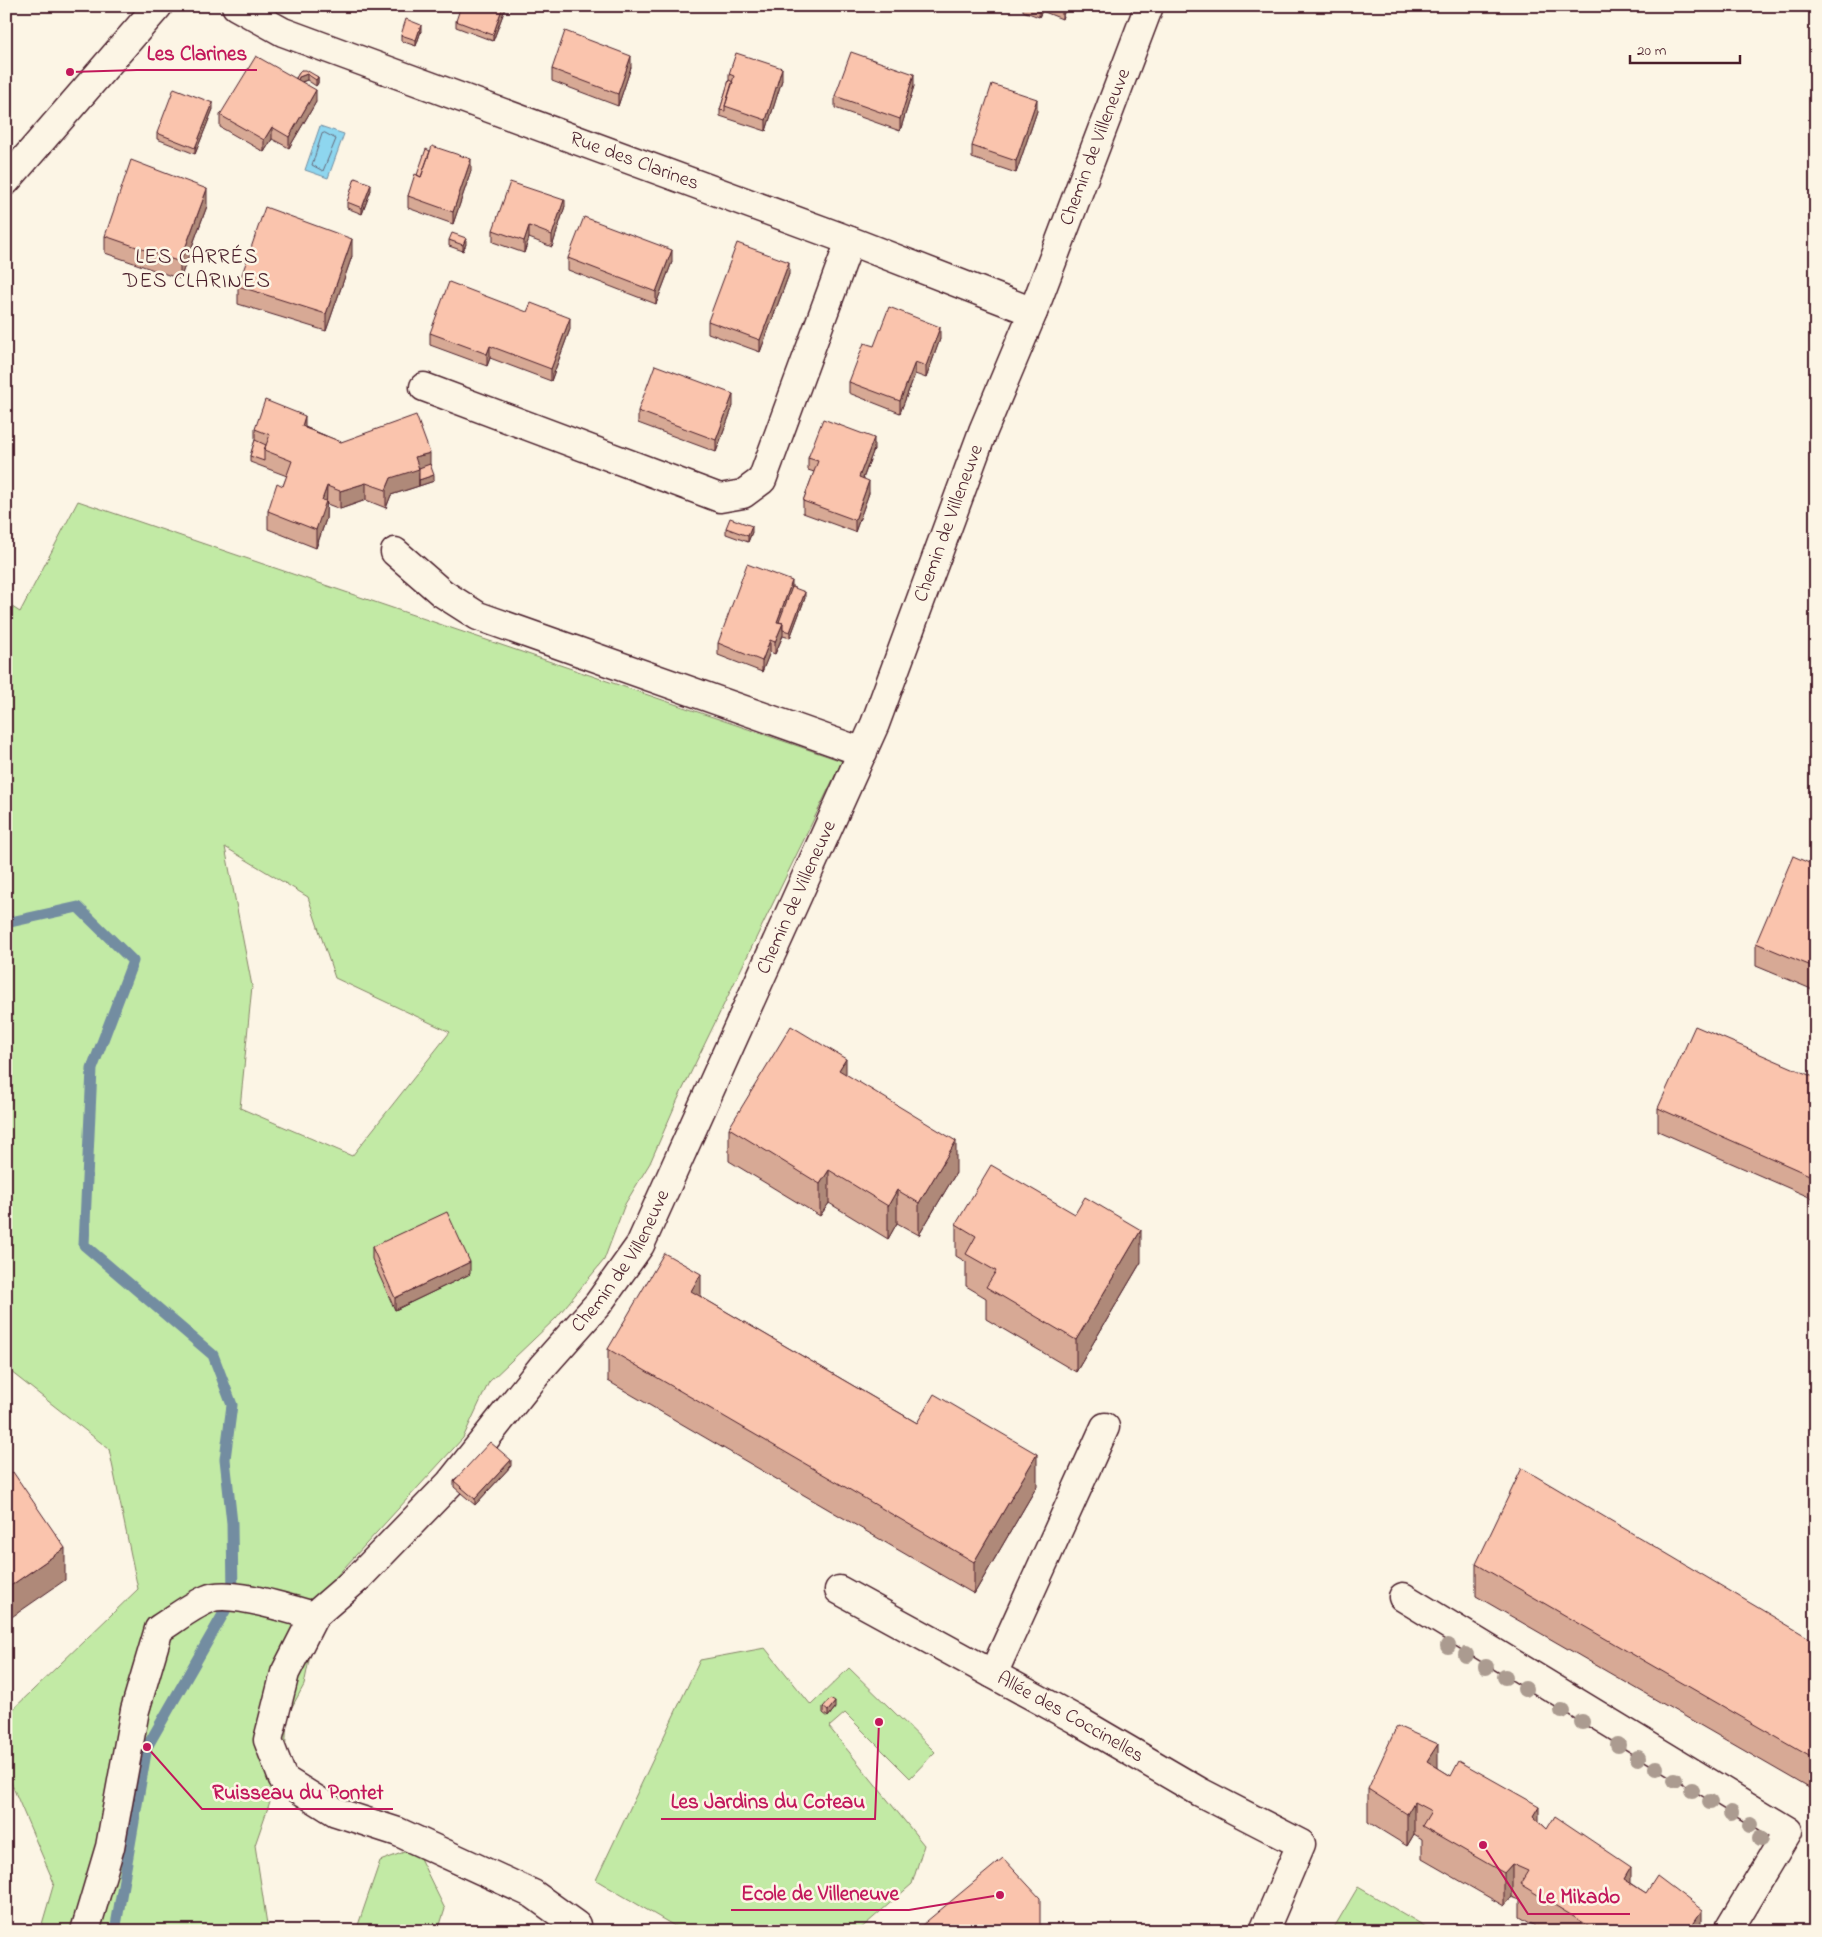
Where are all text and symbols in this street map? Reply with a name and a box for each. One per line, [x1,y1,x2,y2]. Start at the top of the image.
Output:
scale bar [1630,32,1740,64]
callout: Les Clarines [137,34,257,70]
text: Les Clarines [147,40,247,70]
text: 20 m [1637,40,1667,62]
street label: Chemin de Villeneuve [1053,64,1138,230]
street label: Rue des Clarines [566,124,703,198]
district label: LES CARRÉS DES CLARINES [122,243,271,297]
street label: Chemin de Villeneuve [907,441,991,606]
street label: Chemin de Villeneuve [749,816,844,979]
street label: Chemin de Villeneuve [564,1185,678,1339]
street label: Allée des Coccinelles [991,1664,1149,1771]
callout: Ruisseau du Pontet [202,1773,393,1809]
text: Ruisseau du Pontet [212,1779,385,1809]
callout: Les Jardins du Coteau [661,1783,875,1819]
text: Les Jardins du Coteau [671,1788,865,1818]
callout: Ecole de Villeneuve [731,1874,909,1910]
callout: Le Mikado [1528,1878,1630,1914]
text: Ecole de Villeneuve [741,1880,900,1910]
text: Le Mikado [1538,1883,1620,1913]

